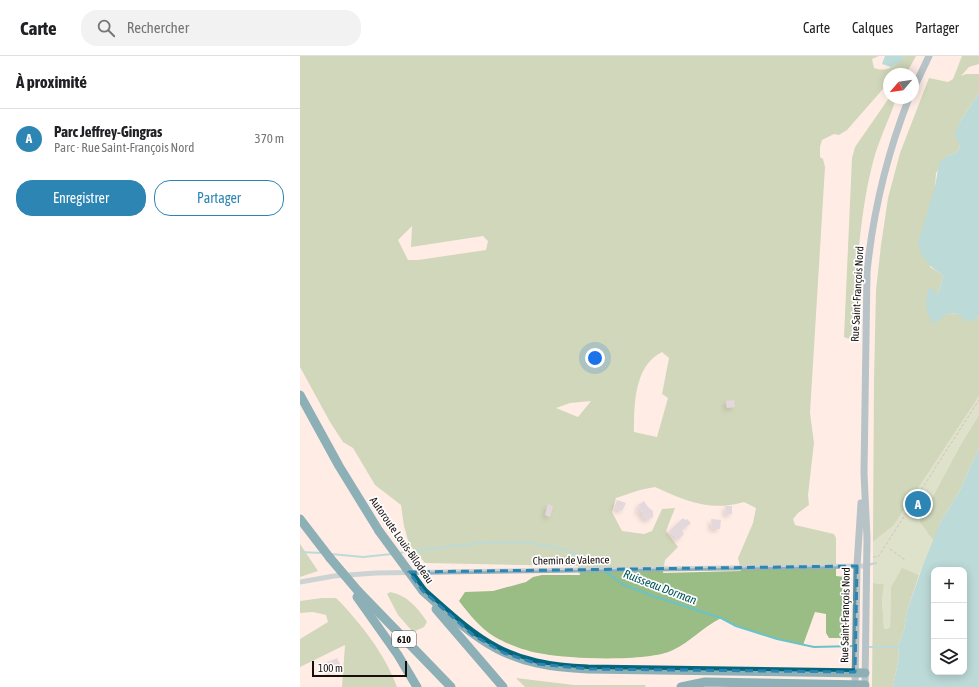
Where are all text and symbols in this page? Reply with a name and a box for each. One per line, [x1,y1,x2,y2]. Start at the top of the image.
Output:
search box [81,10,361,46]
text: Carte [20,17,57,39]
icon: search [95,17,117,39]
text: Rechercher [127,19,189,36]
text: Carte [803,20,830,36]
text: Calques [852,20,893,36]
text: Partager [915,20,959,36]
north arrow [883,68,919,104]
text: À proximité [16,72,87,92]
text: Parc Jeffrey-Gingras [54,123,162,140]
text: A [26,131,32,146]
text: 370 m [255,131,284,146]
text: Parc · Rue Saint-François Nord [54,140,194,155]
button: Enregistrer [16,180,146,216]
button: Partager [154,180,284,216]
street label: Rue Saint-François Nord [849,246,865,342]
your location [585,348,605,368]
pin: A [905,489,931,519]
street label: Autoroute Louis-Bilodeau [368,495,436,585]
street label: Chemin de Valence [533,553,609,567]
water label: Ruisseau Dorman [621,567,699,607]
street label: Rue Saint-François Nord [838,567,852,663]
map controls [931,567,967,675]
button: + [931,567,967,603]
button: − [931,603,967,639]
road number: 610 [392,631,416,647]
button: layers [931,639,967,675]
scale bar [312,659,407,678]
text: 100 m [318,662,343,674]

